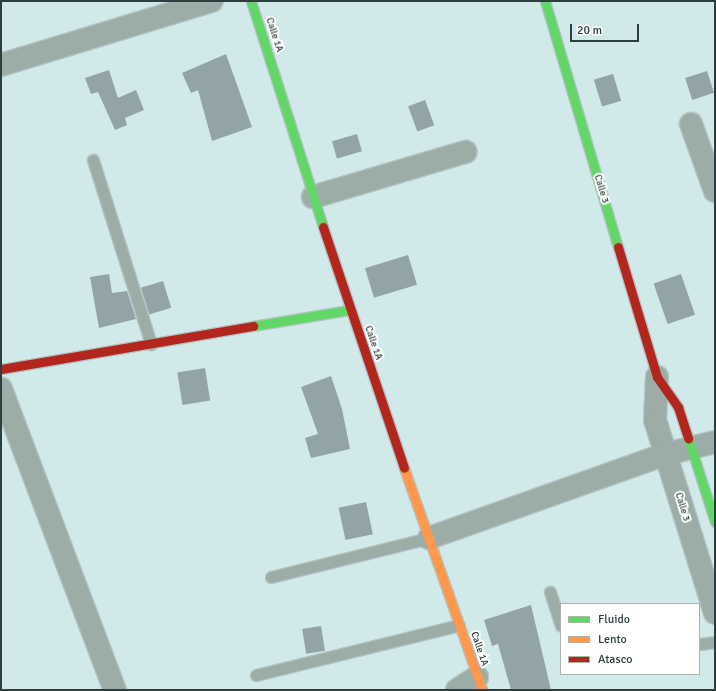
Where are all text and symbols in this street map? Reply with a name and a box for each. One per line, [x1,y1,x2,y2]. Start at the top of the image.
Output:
street label: Calle 1A [263,16,285,54]
scale bar [572,16,641,42]
text: 20 m [577,23,602,38]
street label: Calle 3 [591,173,611,205]
street label: Calle 1A [362,324,384,362]
street label: Calle 3 [672,491,692,523]
legend [560,603,700,675]
text: Fluido [598,612,630,627]
street label: Calle 1A [468,630,490,668]
text: Lento [598,632,627,647]
text: Atasco [598,652,633,667]

